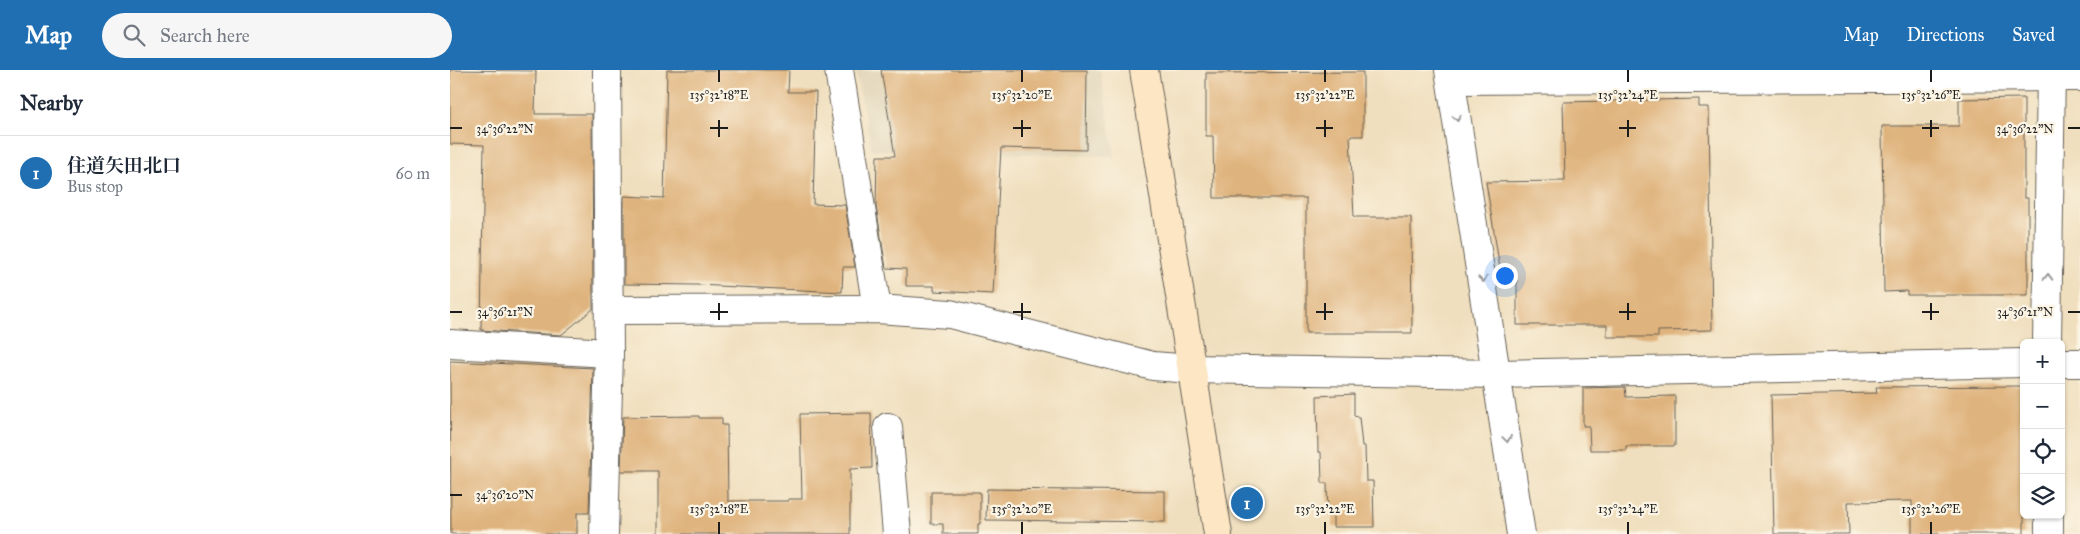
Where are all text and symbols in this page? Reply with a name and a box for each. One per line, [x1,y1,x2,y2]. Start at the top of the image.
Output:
search box [102,13,452,58]
text: Map [25,20,72,50]
icon: search [120,21,148,49]
text: Search here [160,24,250,47]
text: Map [1843,24,1879,46]
text: Directions [1907,24,1984,46]
text: Saved [2012,24,2055,46]
text: 135°32'18"E [690,88,749,102]
text: 135°32'20"E [992,88,1053,102]
text: 135°32'22"E [1295,88,1355,102]
text: 135°32'24"E [1598,88,1658,102]
text: 135°32'26"E [1901,88,1961,102]
text: Nearby [20,90,83,116]
one-way arrow [1451,114,1462,122]
text: 34°36'22"N [476,122,534,136]
text: 34°36'22"N [1996,122,2054,136]
text: 住道矢田北口 [67,154,181,177]
text: 1 [33,164,39,183]
text: 60 m [396,164,430,183]
text: Bus stop [67,177,123,196]
your location [1492,263,1518,289]
one-way arrow [2043,272,2053,280]
one-way arrow [1477,274,1487,283]
text: 34°36'21"N [477,305,533,319]
text: 34°36'21"N [1997,305,2053,319]
map controls [2020,339,2065,519]
button: + [2020,339,2065,384]
button: − [2020,384,2065,429]
button: locate [2020,429,2065,474]
one-way arrow [1502,435,1512,444]
button: layers [2020,474,2065,519]
pin: 1 [1231,484,1263,522]
text: 34°36'20"N [476,488,534,502]
text: 135°32'18"E [690,502,749,516]
text: 135°32'20"E [992,502,1053,516]
text: 135°32'22"E [1295,502,1355,516]
text: 135°32'24"E [1598,502,1658,516]
text: 135°32'26"E [1901,502,1961,516]

